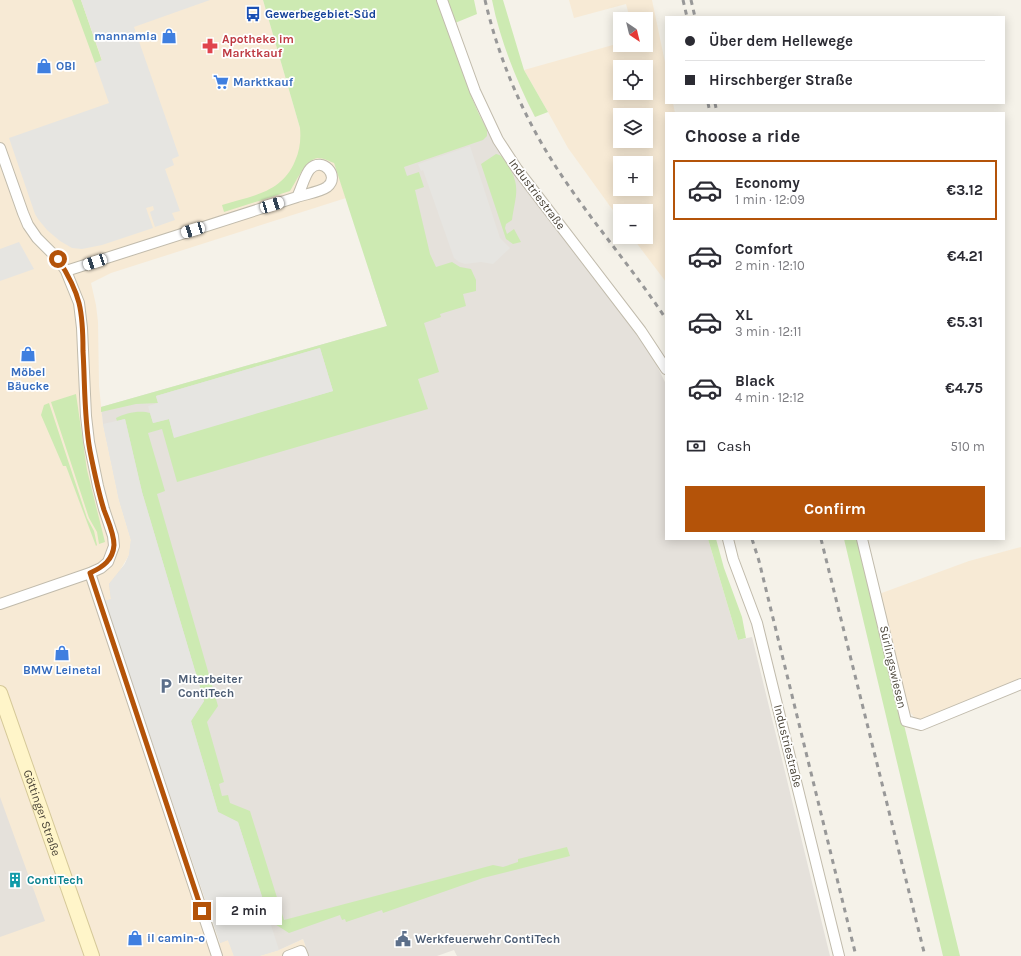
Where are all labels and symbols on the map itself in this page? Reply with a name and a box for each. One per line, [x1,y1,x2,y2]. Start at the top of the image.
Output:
bus stop icon: Gewerbegebiet-Süd [244,5,262,23]
place label: Gewerbegebiet-Süd [265,7,376,21]
north arrow [613,12,653,52]
shop icon: mannamia [160,27,178,45]
place label: mannamia [94,29,157,43]
place label: Apotheke im Marktkauf [222,32,294,60]
pharmacy icon: Apotheke im Marktkauf [201,37,219,55]
shop icon: OBI [35,57,53,75]
place label: OBI [56,59,76,73]
supermarket icon: Marktkauf [212,73,230,91]
place label: Marktkauf [233,75,294,89]
street label: Industriestraße [506,156,568,232]
car [259,196,285,214]
car [180,221,206,239]
route start [49,250,67,268]
car [82,253,108,271]
shop icon: Möbel Bäucke [19,345,37,363]
place label: Möbel Bäucke [7,365,49,393]
street label: Sürlingswiesen [877,624,909,710]
shop icon: BMW Leinetal [53,644,71,662]
place label: BMW Leinetal [23,663,101,677]
place label: Mitarbeiter ContiTech [178,672,243,700]
parking icon: Mitarbeiter ContiTech [157,677,175,695]
street label: Industriestraße [771,703,805,789]
street label: Göttinger Straße [20,768,63,858]
building icon: ContiTech [6,871,24,889]
place label: ContiTech [27,873,83,887]
callout: 2 min [216,897,282,925]
route end [193,902,211,920]
shop icon: il camin-o [126,929,144,947]
public building icon: Werkfeuerwehr ContiTech [394,930,412,948]
place label: il camin-o [147,931,205,945]
place label: Werkfeuerwehr ContiTech [415,932,560,946]

